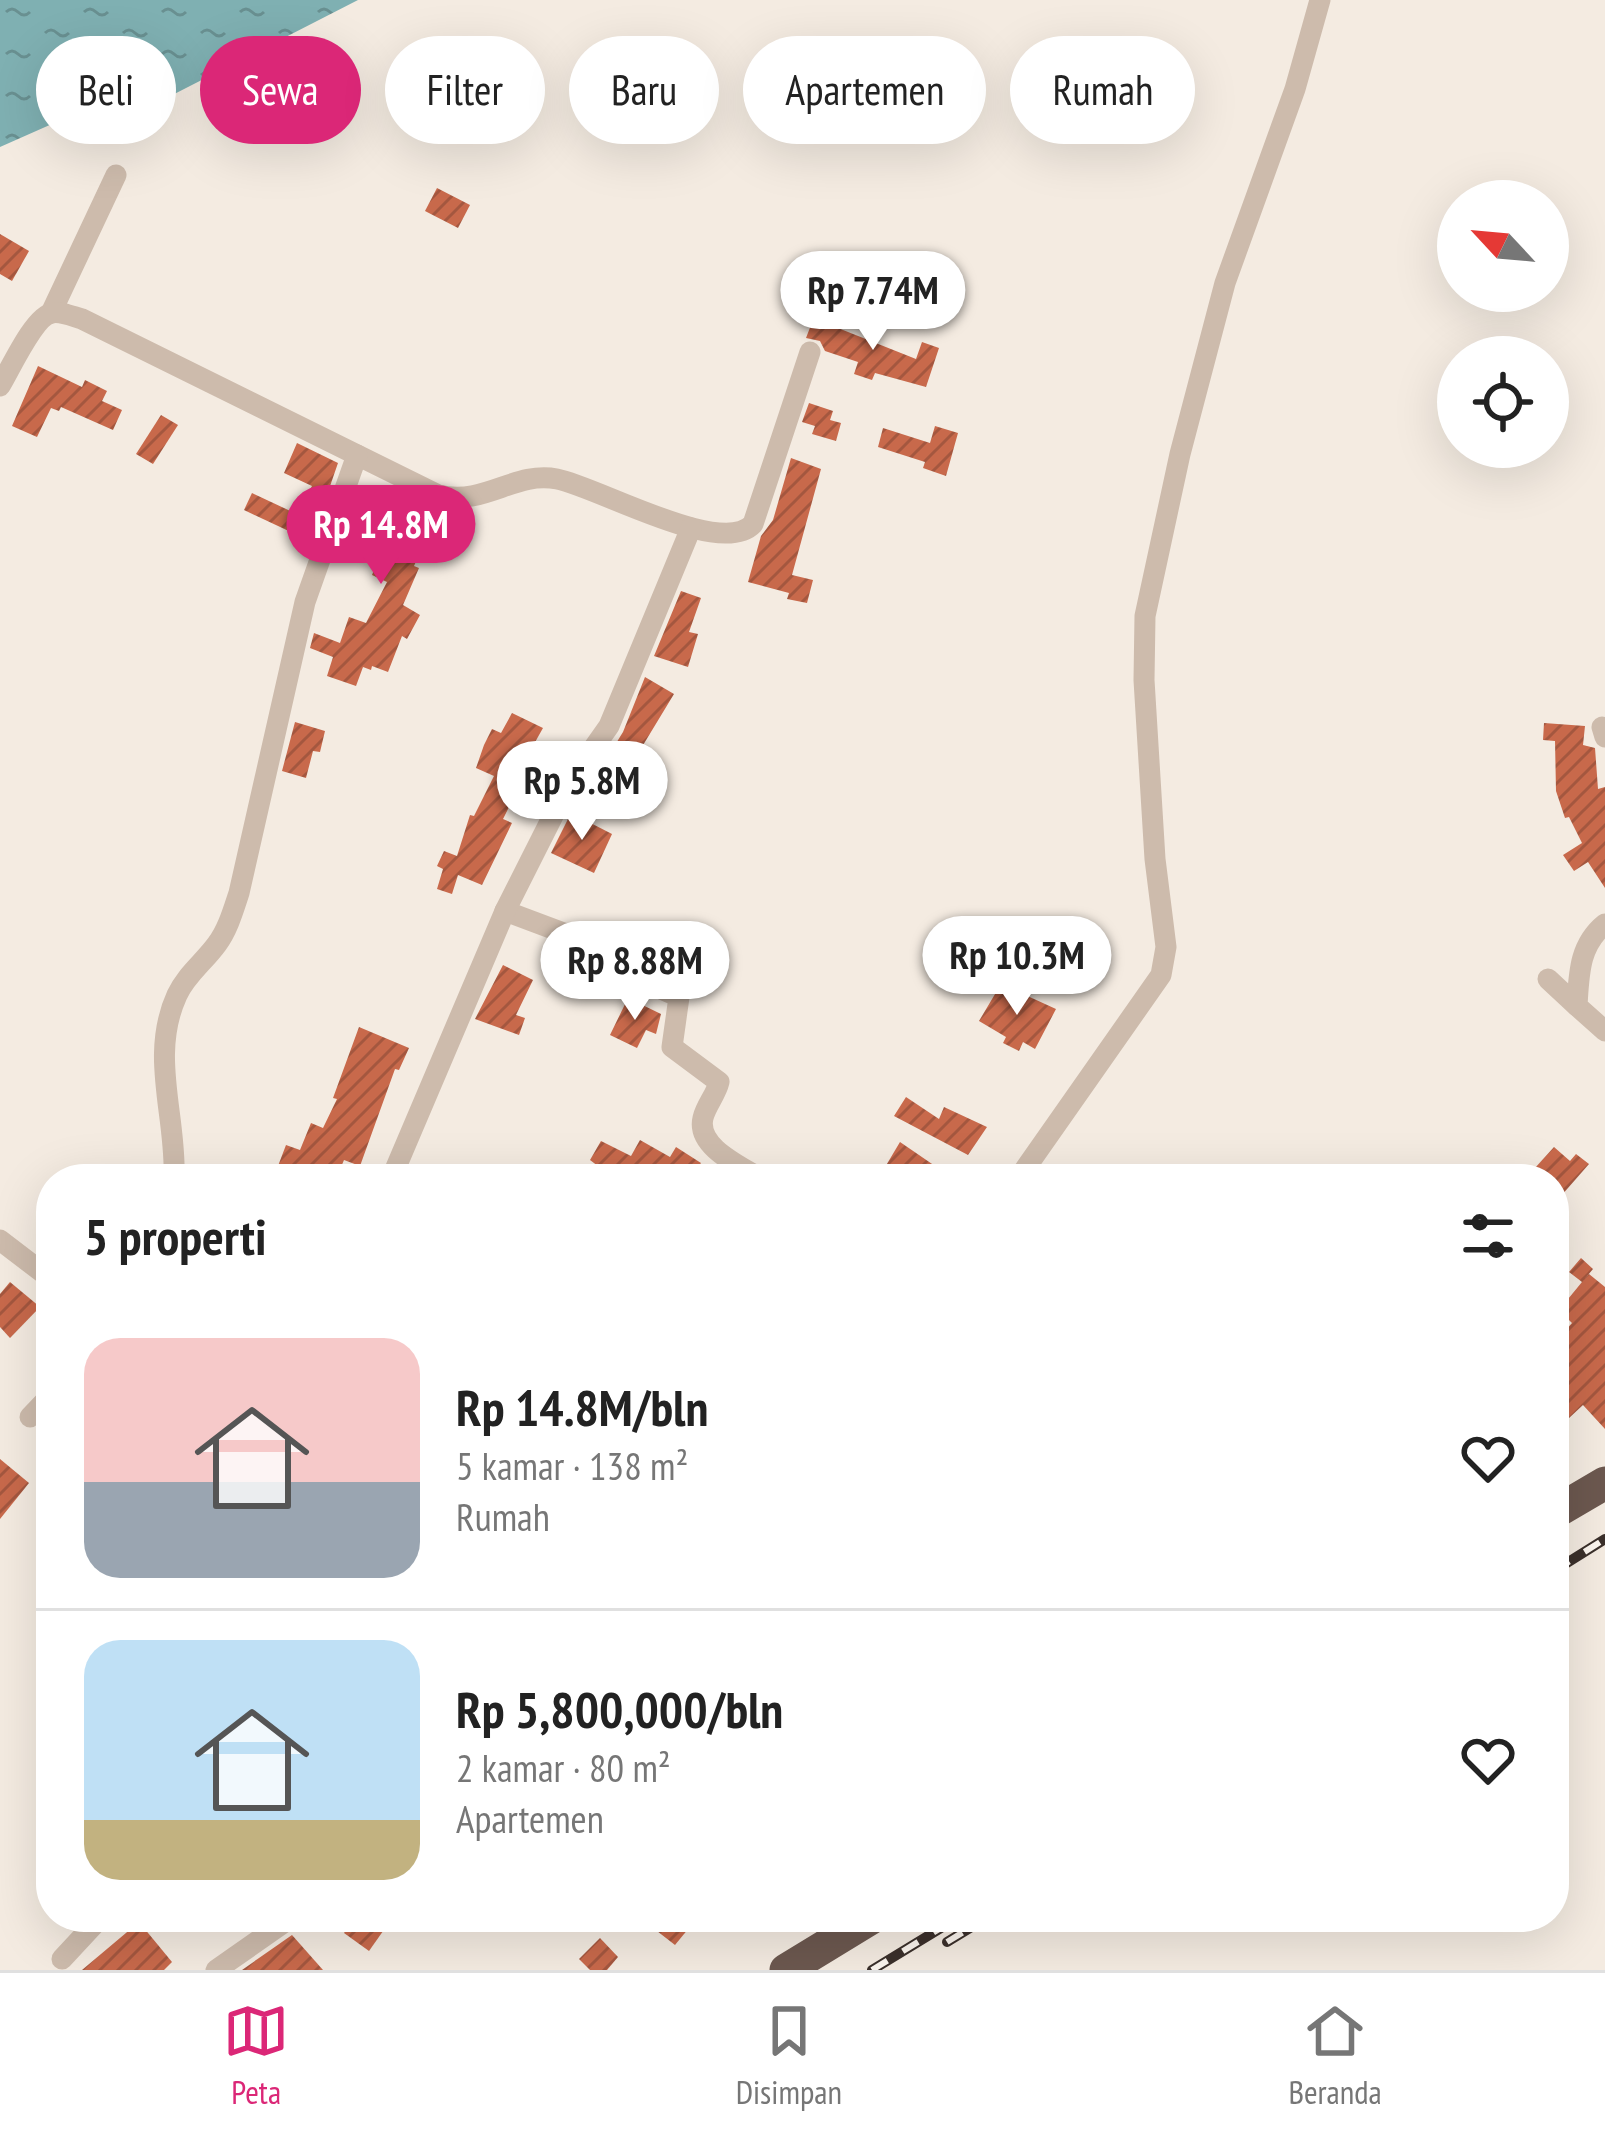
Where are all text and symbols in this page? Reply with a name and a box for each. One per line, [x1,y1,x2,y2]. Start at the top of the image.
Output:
chip: Beli [36,36,176,144]
chip: Sewa [200,36,361,144]
chip: Filter [385,36,545,144]
chip: Baru [569,36,719,144]
chip: Apartemen [743,36,986,144]
chip: Rumah [1010,36,1195,144]
north arrow [1437,180,1569,312]
map controls [1437,180,1569,468]
pin: Rp 7.74M [749,251,997,353]
text: Rp 7.74M [807,264,939,315]
button: locate [1437,336,1569,468]
pin: Rp 14.8M [257,485,505,587]
text: Rp 14.8M [313,498,449,549]
pin: Rp 5.8M [471,741,693,843]
text: Rp 5.8M [524,754,640,805]
pin: Rp 10.3M [893,916,1141,1018]
pin: Rp 8.88M [511,921,759,1023]
text: Rp 10.3M [949,929,1085,980]
text: Rp 8.88M [567,934,703,985]
text: 5 properti [84,1203,266,1269]
icon: filters [1455,1203,1521,1269]
text: Rp 14.8M/bln [456,1374,708,1440]
icon: home [180,1386,324,1530]
icon: heart [1455,1425,1521,1491]
text: 5 kamar · 138 m² [456,1440,688,1491]
text: Rumah [456,1491,550,1542]
text: Rp 5,800,000/bln [456,1676,783,1742]
icon: home [180,1688,324,1832]
icon: heart [1455,1727,1521,1793]
text: 2 kamar · 80 m² [456,1742,671,1793]
text: Apartemen [456,1793,604,1844]
tab: Peta [223,1998,289,2113]
tab: Disimpan [736,1998,842,2113]
tab: Beranda [1288,1998,1382,2113]

